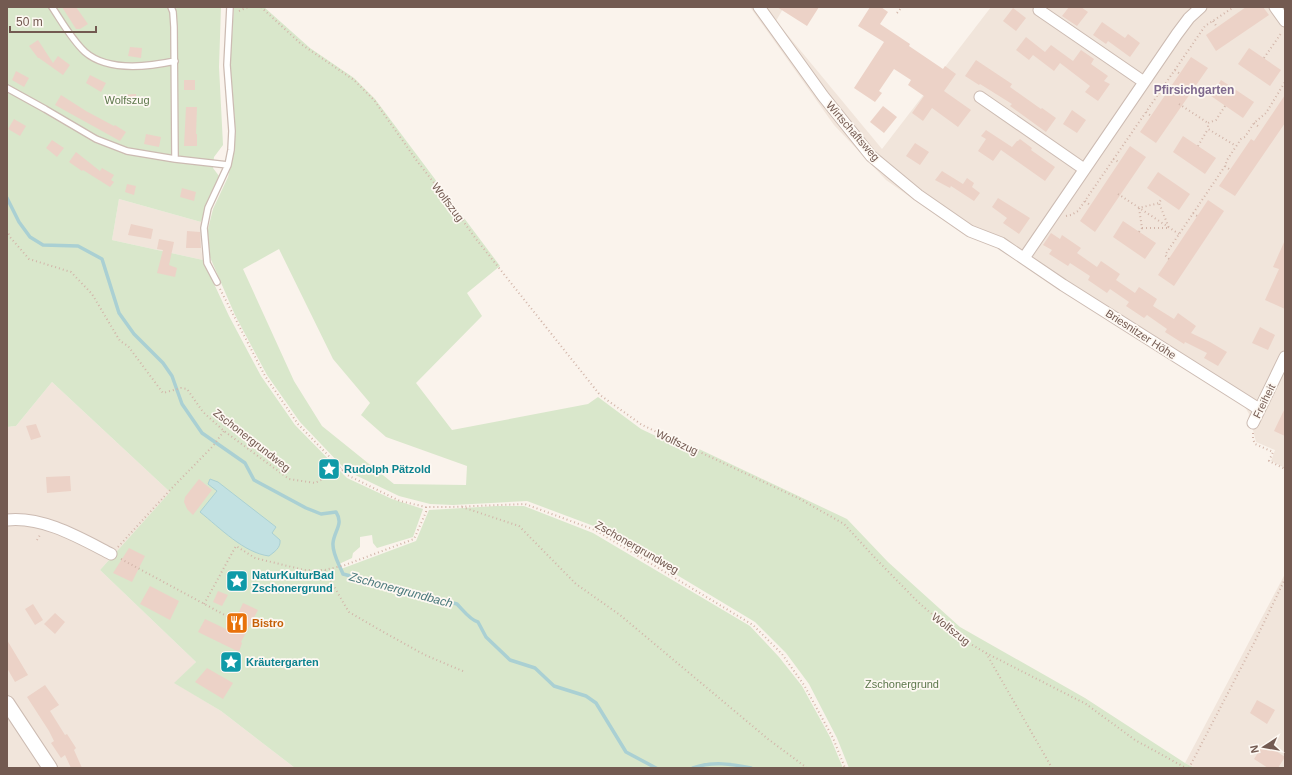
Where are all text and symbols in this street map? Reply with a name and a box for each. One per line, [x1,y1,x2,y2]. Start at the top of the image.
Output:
scale bar [10,8,96,34]
text: 50 m [16,15,43,29]
district label: Pfirsichgarten [1154,83,1234,97]
park label: Wolfszug [104,94,150,106]
street label: Wirtschaftsweg [824,99,882,163]
street label: Wolfszug [430,180,466,224]
street label: Briesnitzer Höhe [1104,307,1178,361]
street label: Freiheit [1251,382,1277,420]
street label: Zschonergrundweg [211,406,293,474]
street label: Wolfszug [654,427,700,457]
place icon: Rudolph Pätzold [316,456,342,482]
place label: Rudolph Pätzold [344,463,431,475]
street label: Zschonergrundweg [593,518,681,576]
place icon: NaturKulturBad Zschonergrund [224,568,250,594]
place label: NaturKulturBad Zschonergrund [252,569,334,594]
water label: Zschonergrundbach [347,569,455,611]
restaurant icon: Bistro [224,610,250,636]
street label: Wolfszug [930,610,972,648]
place label: Bistro [252,617,284,629]
place icon: Kräutergarten [218,649,244,675]
place label: Kräutergarten [246,656,319,668]
park label: Zschonergrund [865,678,939,690]
north arrow [1244,727,1284,767]
text: N [1248,744,1261,754]

